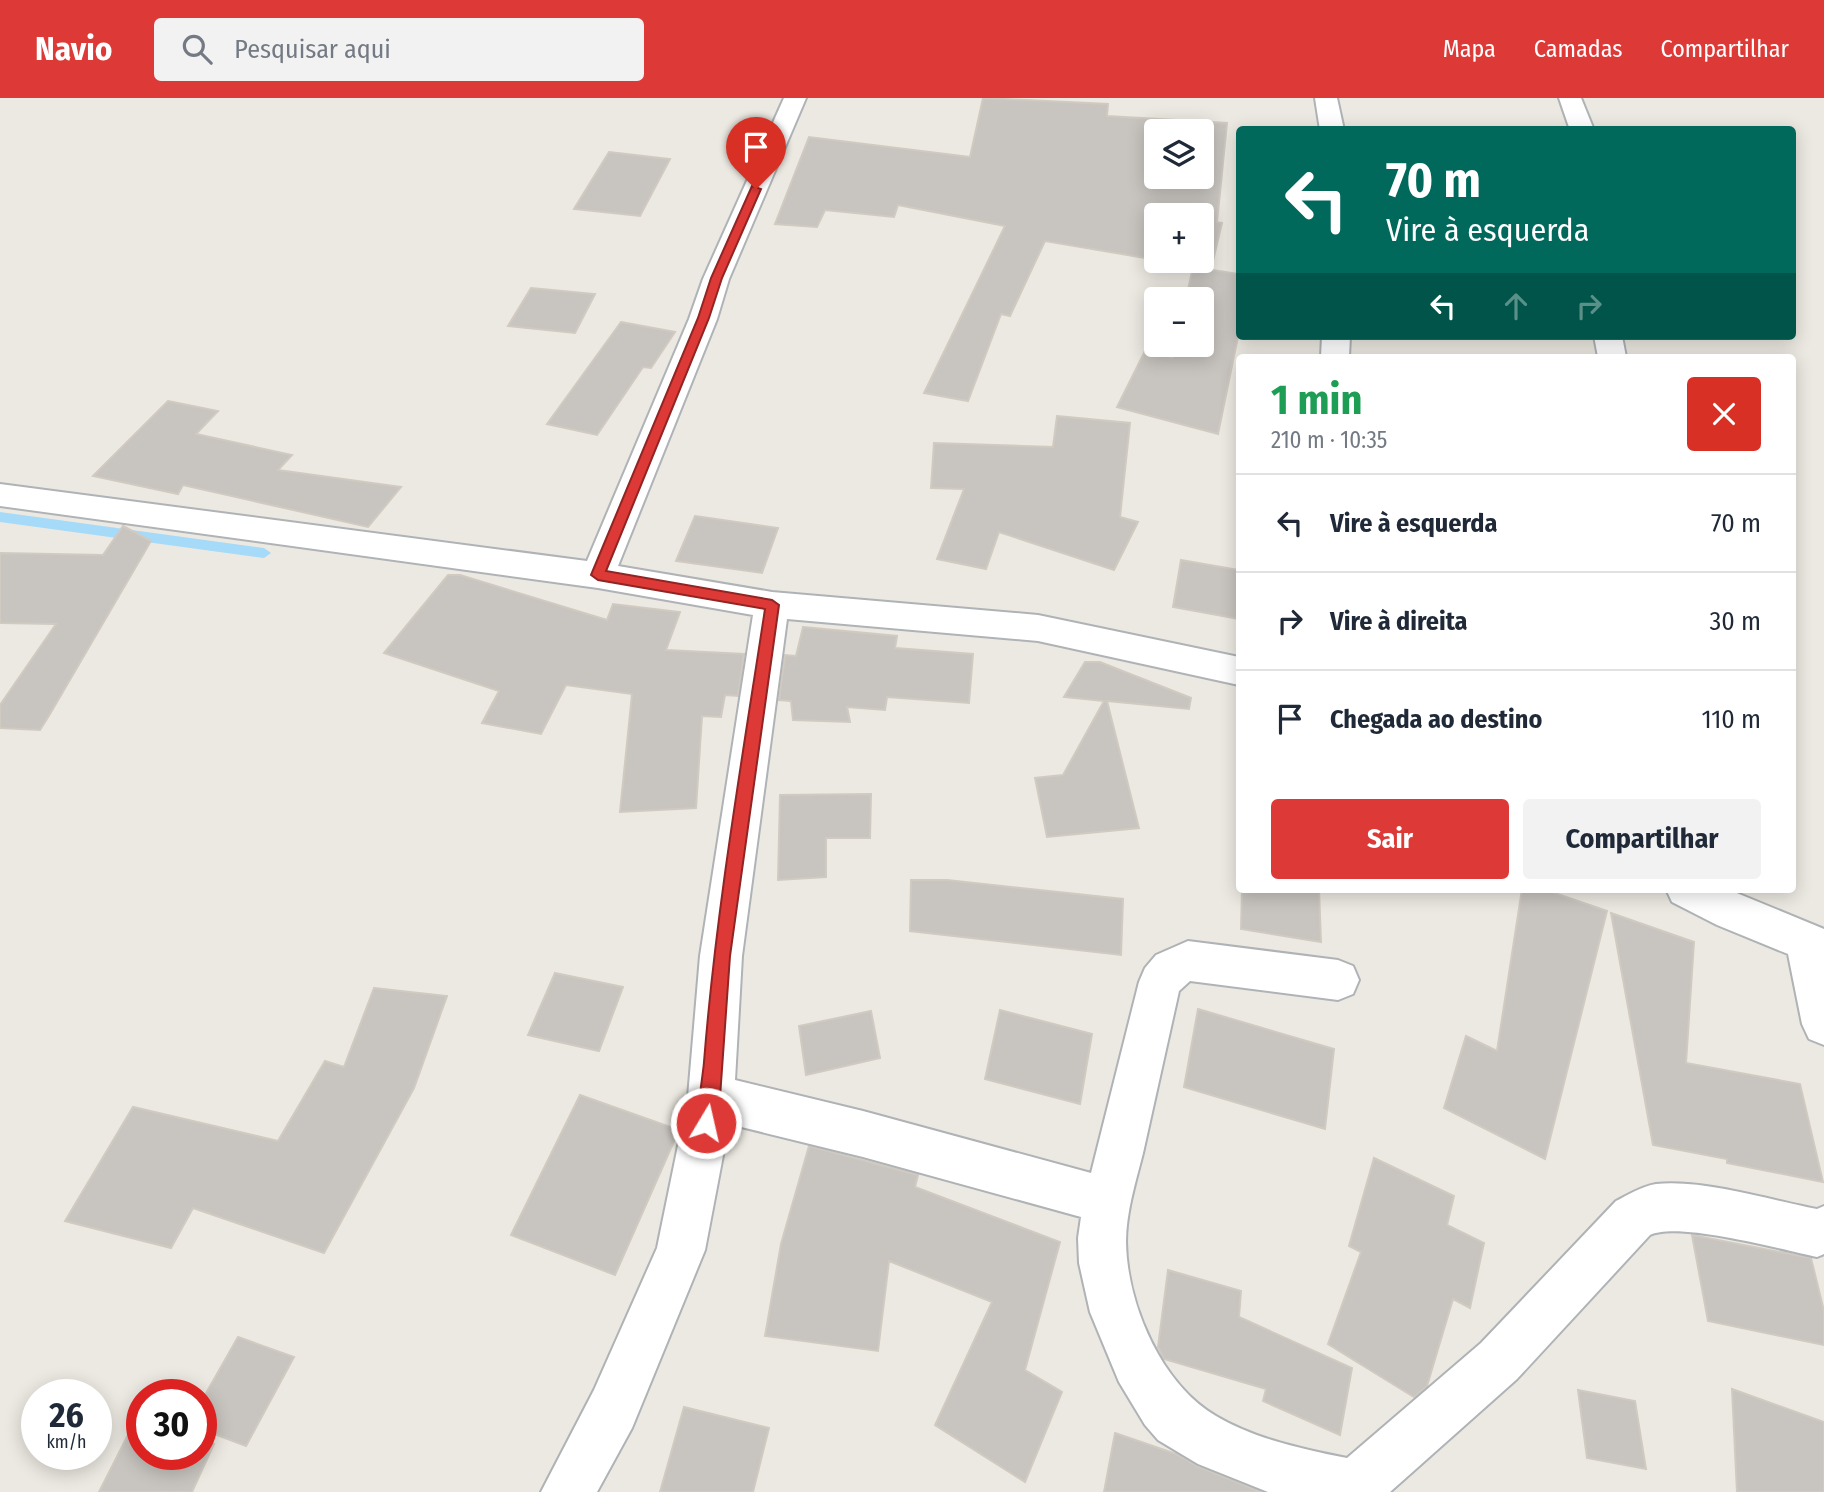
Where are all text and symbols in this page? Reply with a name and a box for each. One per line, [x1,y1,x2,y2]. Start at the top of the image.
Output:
search box [154,18,644,81]
text: Navio [35,29,112,69]
icon: search [178,30,216,68]
text: Pesquisar aqui [234,34,391,65]
text: Mapa [1443,35,1496,63]
text: Camadas [1534,35,1623,63]
text: Compartilhar [1661,35,1789,63]
pin [726,117,786,189]
map controls [1144,119,1214,357]
button: layers [1144,119,1214,189]
icon: arrive [737,128,775,166]
text: 70 m [1386,151,1481,210]
icon: left [1271,154,1362,245]
button: + [1144,203,1214,273]
text: Vire à esquerda [1386,211,1589,249]
button: − [1144,287,1214,357]
icon: left [1424,287,1462,325]
icon: ahead [1497,287,1535,325]
icon: right [1570,287,1608,325]
text: 1 min [1271,375,1362,425]
button: close [1687,377,1761,451]
text: 210 m · 10:35 [1271,426,1387,454]
icon: left [1271,504,1309,542]
text: Vire à esquerda [1330,508,1497,539]
text: 70 m [1711,508,1761,539]
icon: right [1271,602,1309,640]
text: Vire à direita [1330,606,1468,637]
text: 30 m [1710,606,1761,637]
icon: arrive [1271,700,1309,738]
text: Chegada ao destino [1330,704,1542,735]
text: 110 m [1701,704,1761,735]
button: Sair [1271,799,1509,879]
button: Compartilhar [1523,799,1761,879]
position arrow [669,1086,743,1160]
speed limit sign: 30 [126,1379,217,1470]
text: 26 [49,1394,84,1436]
text: km/h [46,1431,87,1453]

